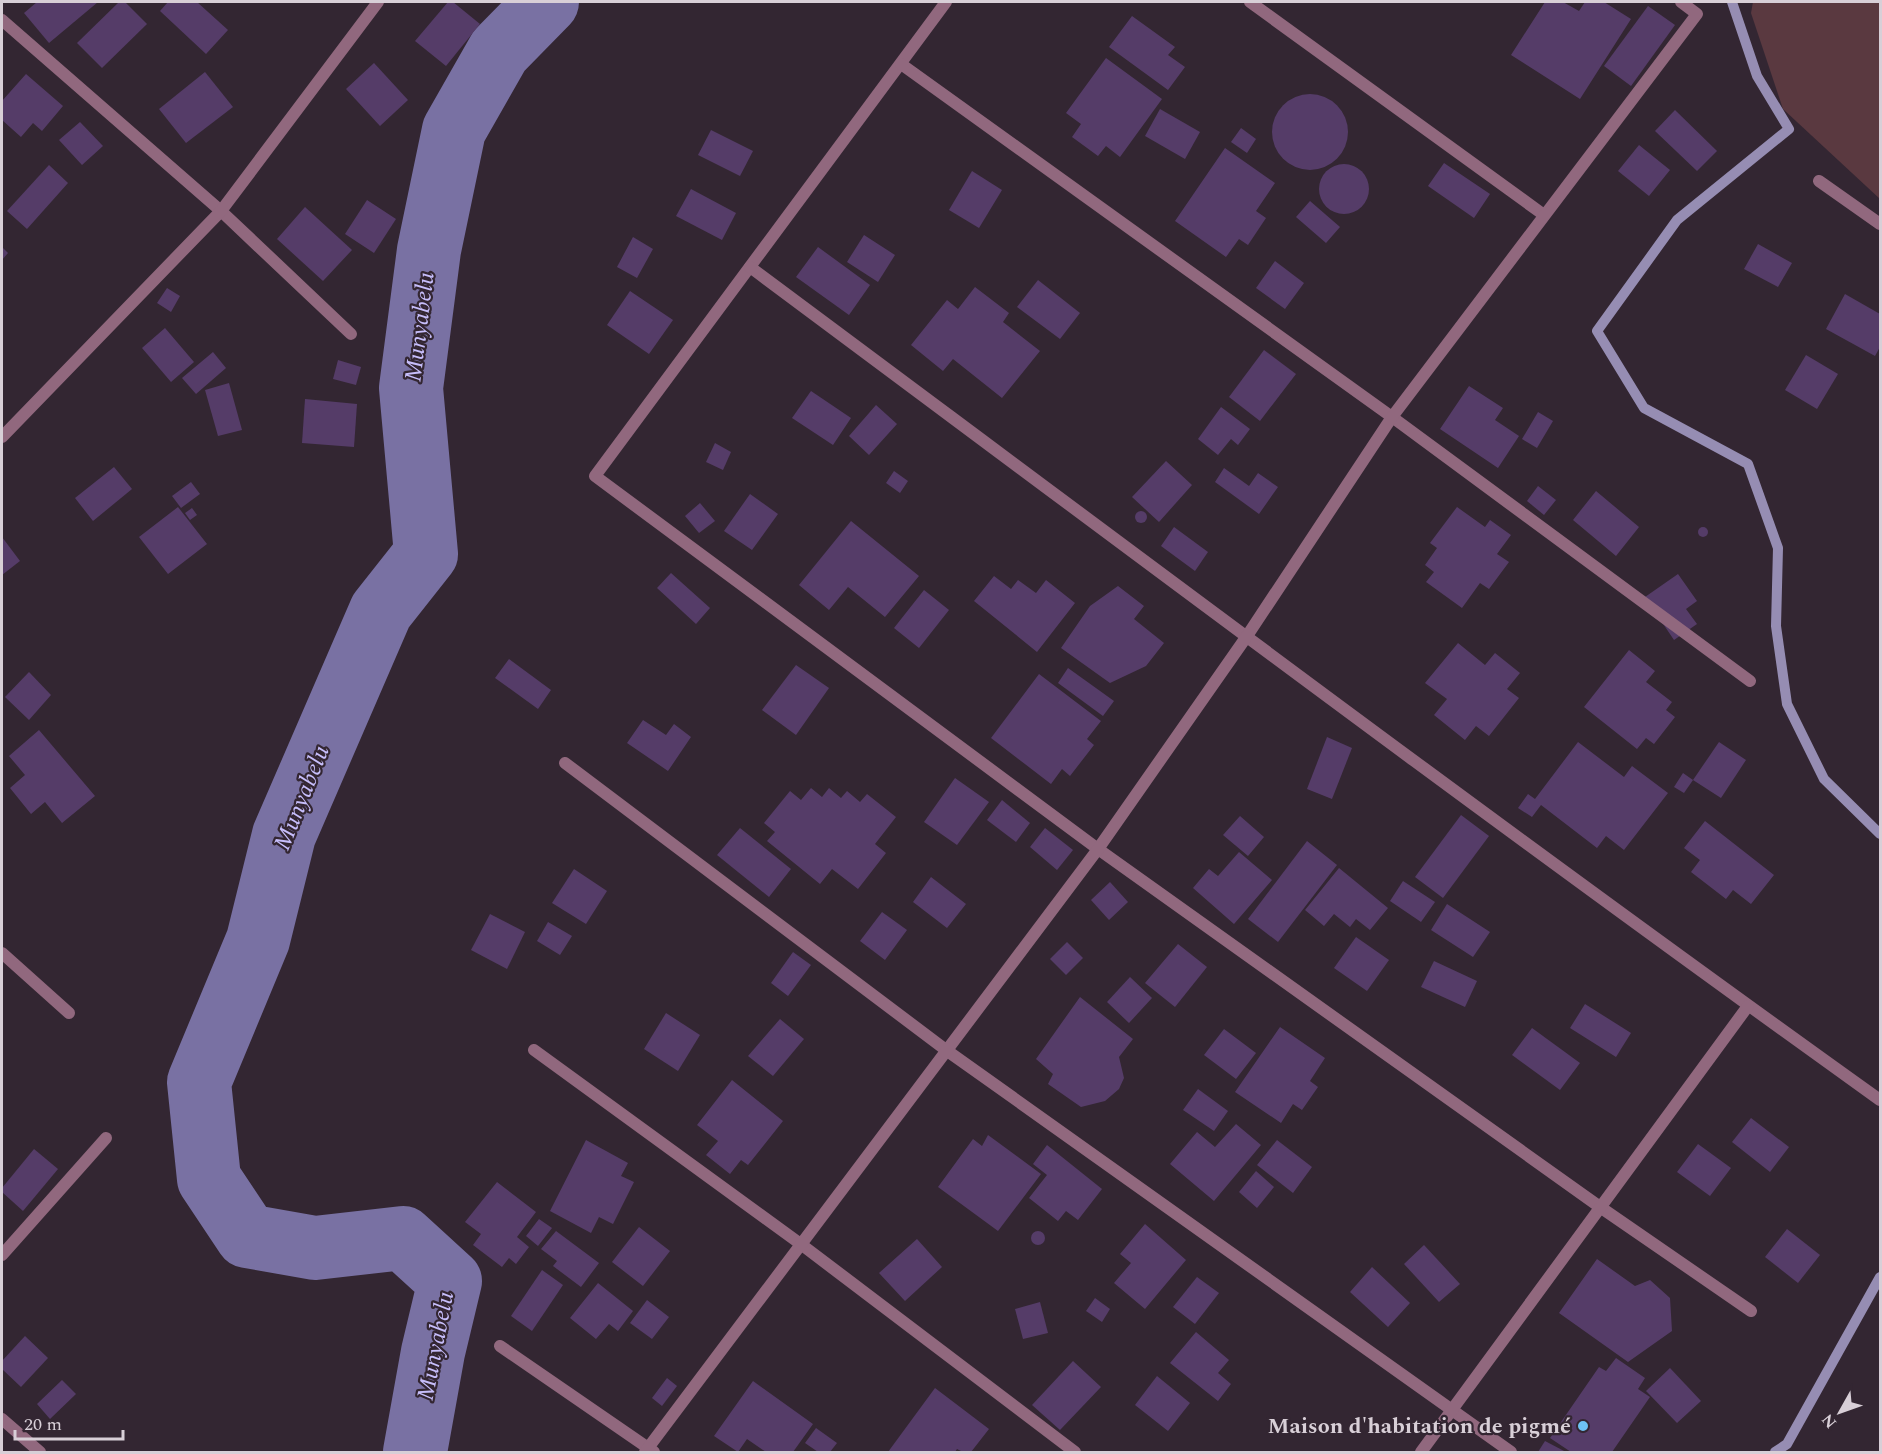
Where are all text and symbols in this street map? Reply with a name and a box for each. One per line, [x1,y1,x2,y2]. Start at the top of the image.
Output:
water label: Munyabelu [395,270,445,384]
water label: Munyabelu [265,740,340,856]
water label: Munyabelu [408,1288,464,1404]
north arrow [1810,1382,1870,1442]
scale bar [15,1403,123,1441]
text: N [1816,1408,1843,1434]
place label: Maison d'habitation de pigmé [1268,1410,1571,1443]
text: 20 m [24,1411,62,1438]
marker: Maison d'habitation de pigmé [1576,1419,1590,1433]

